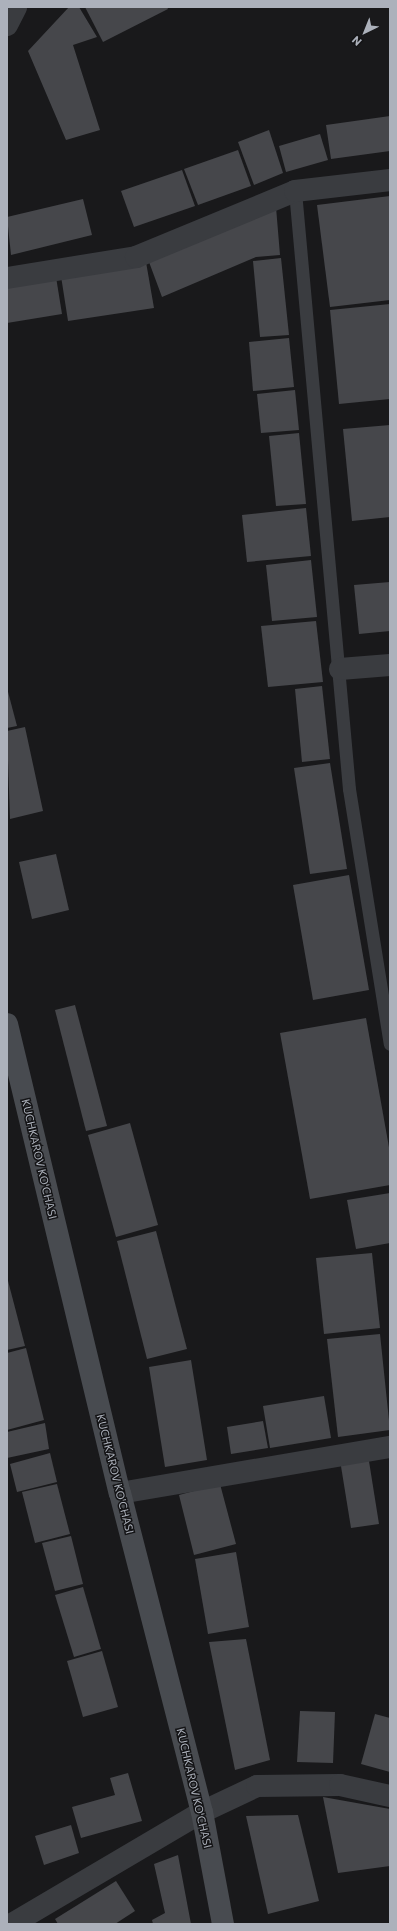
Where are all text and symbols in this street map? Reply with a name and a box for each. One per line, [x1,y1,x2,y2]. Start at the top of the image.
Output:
north arrow [345,12,385,52]
text: N [349,34,364,49]
street label: KUCHKAROV KO'CHASI [19,1098,59,1220]
street label: KUCHKAROV KO'CHASI [94,1413,136,1535]
street label: KUCHKAROV KO'CHASI [174,1727,214,1849]

